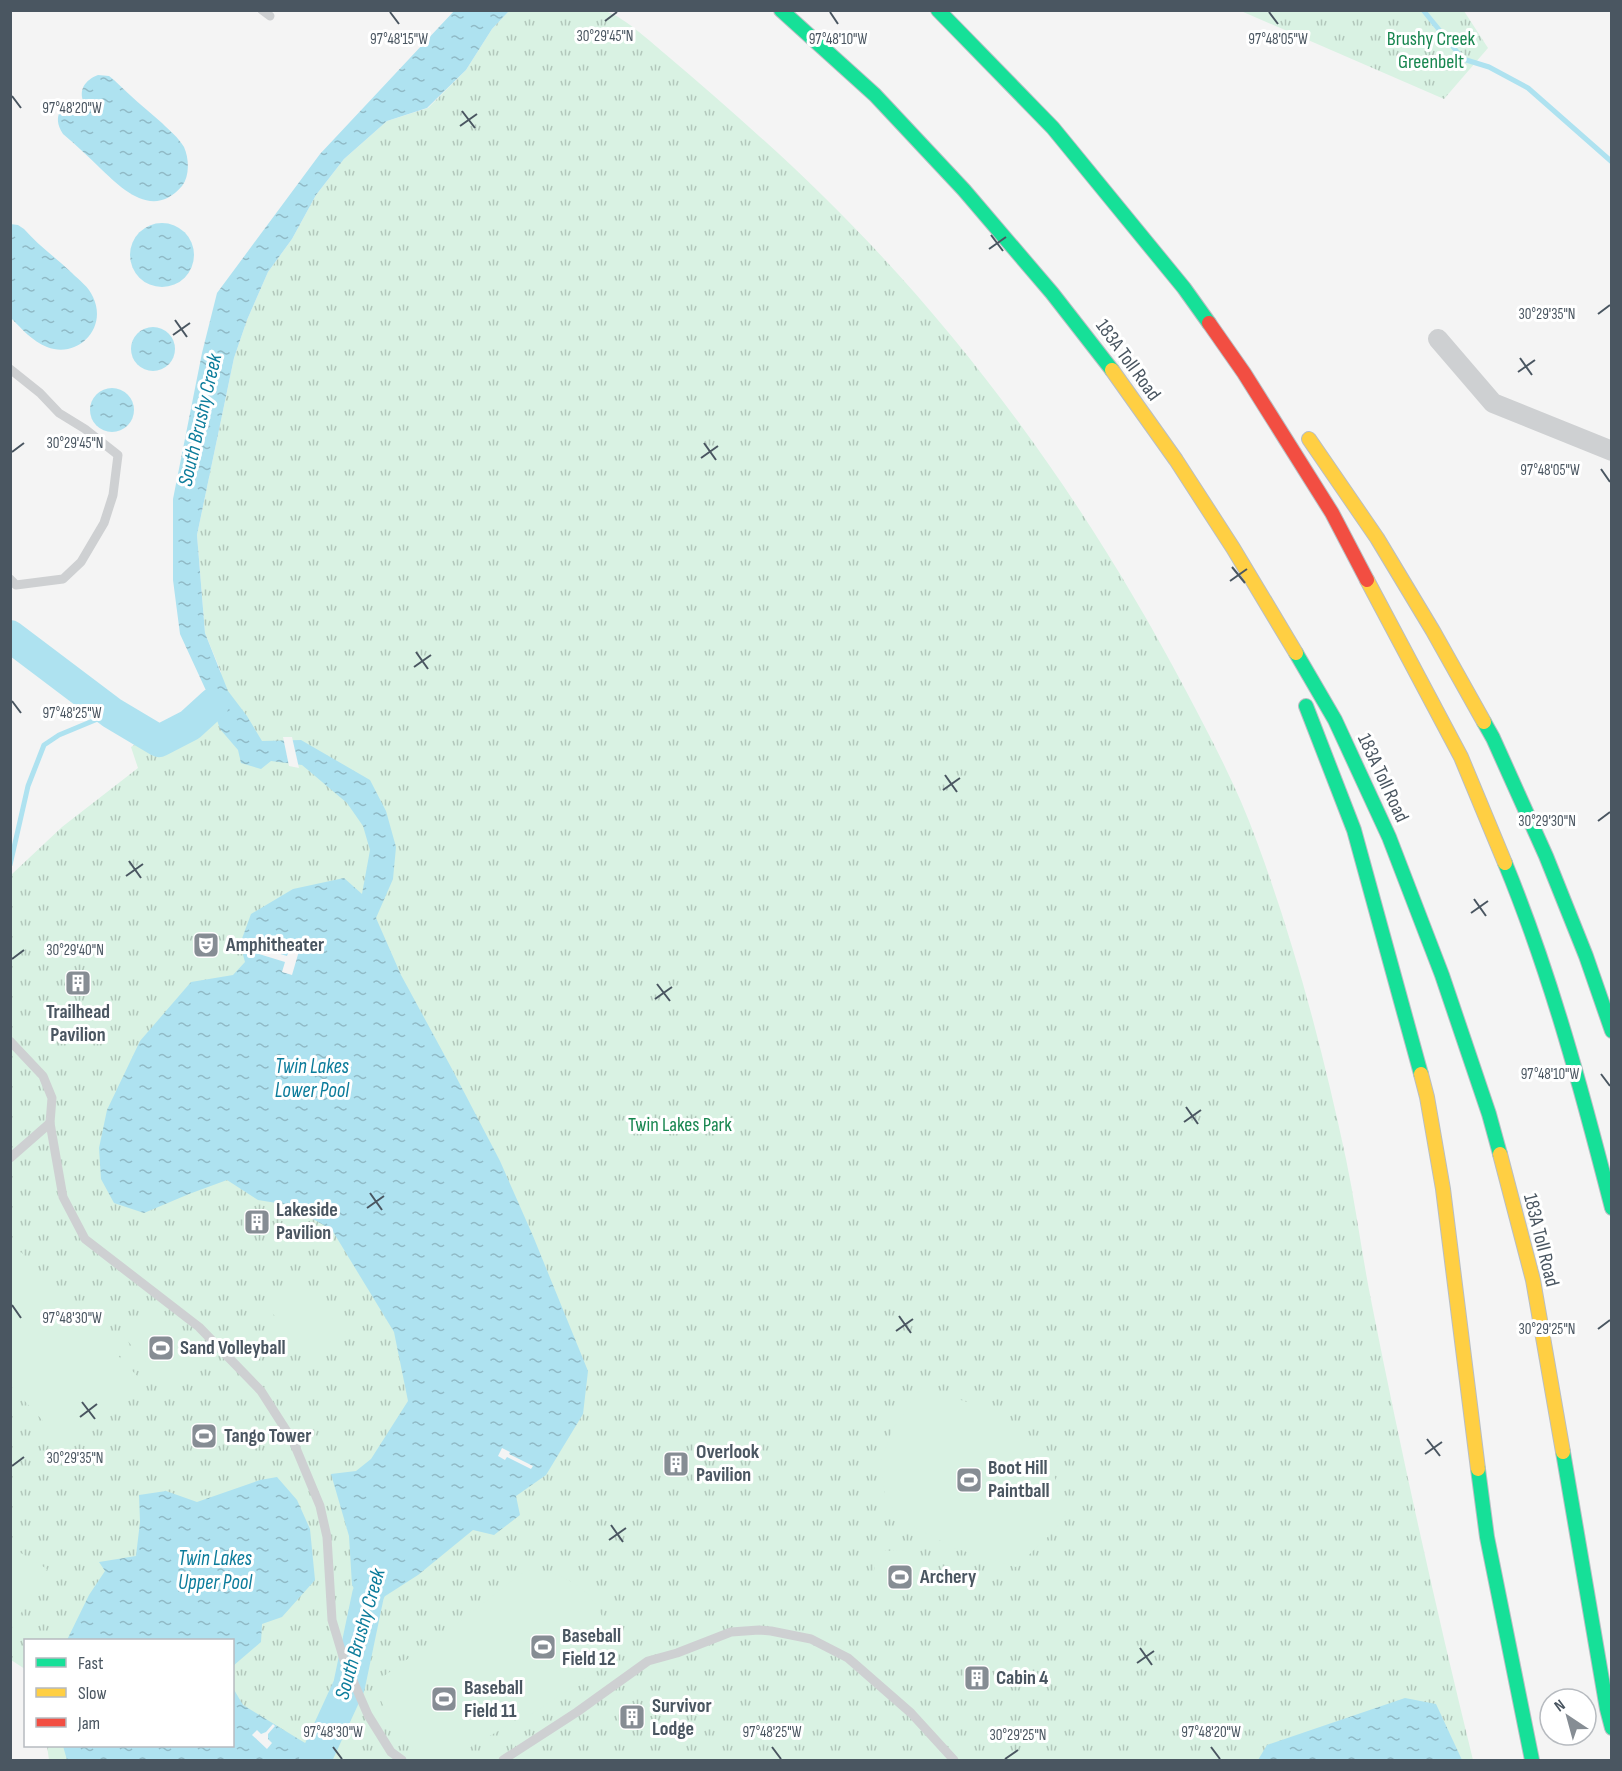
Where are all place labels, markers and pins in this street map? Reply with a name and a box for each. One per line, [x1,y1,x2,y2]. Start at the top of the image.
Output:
theatre icon: Amphitheater [191,930,221,960]
place label: Amphitheater [225,933,324,957]
building icon: Trailhead Pavilion [63,968,93,998]
place label: Trailhead Pavilion [46,1000,110,1047]
place label: Lakeside Pavilion [276,1198,338,1245]
building icon: Lakeside Pavilion [242,1207,272,1237]
sports icon: Sand Volleyball [146,1333,176,1363]
place label: Sand Volleyball [180,1336,286,1360]
sports icon: Tango Tower [189,1421,219,1451]
place label: Tango Tower [224,1424,312,1448]
place label: Overlook Pavilion [696,1440,760,1487]
building icon: Overlook Pavilion [661,1449,691,1479]
place label: Boot Hill Paintball [988,1456,1050,1503]
sports icon: Boot Hill Paintball [954,1465,984,1495]
sports icon: Archery [885,1562,915,1592]
place label: Archery [919,1565,977,1589]
place label: Baseball Field 12 [562,1624,621,1671]
sports icon: Baseball Field 12 [528,1632,558,1662]
building icon: Cabin 4 [962,1663,992,1693]
place label: Cabin 4 [996,1666,1048,1690]
place label: Baseball Field 11 [464,1676,523,1723]
sports icon: Baseball Field 11 [429,1684,459,1714]
place label: Survivor Lodge [652,1694,712,1741]
building icon: Survivor Lodge [617,1702,647,1732]

